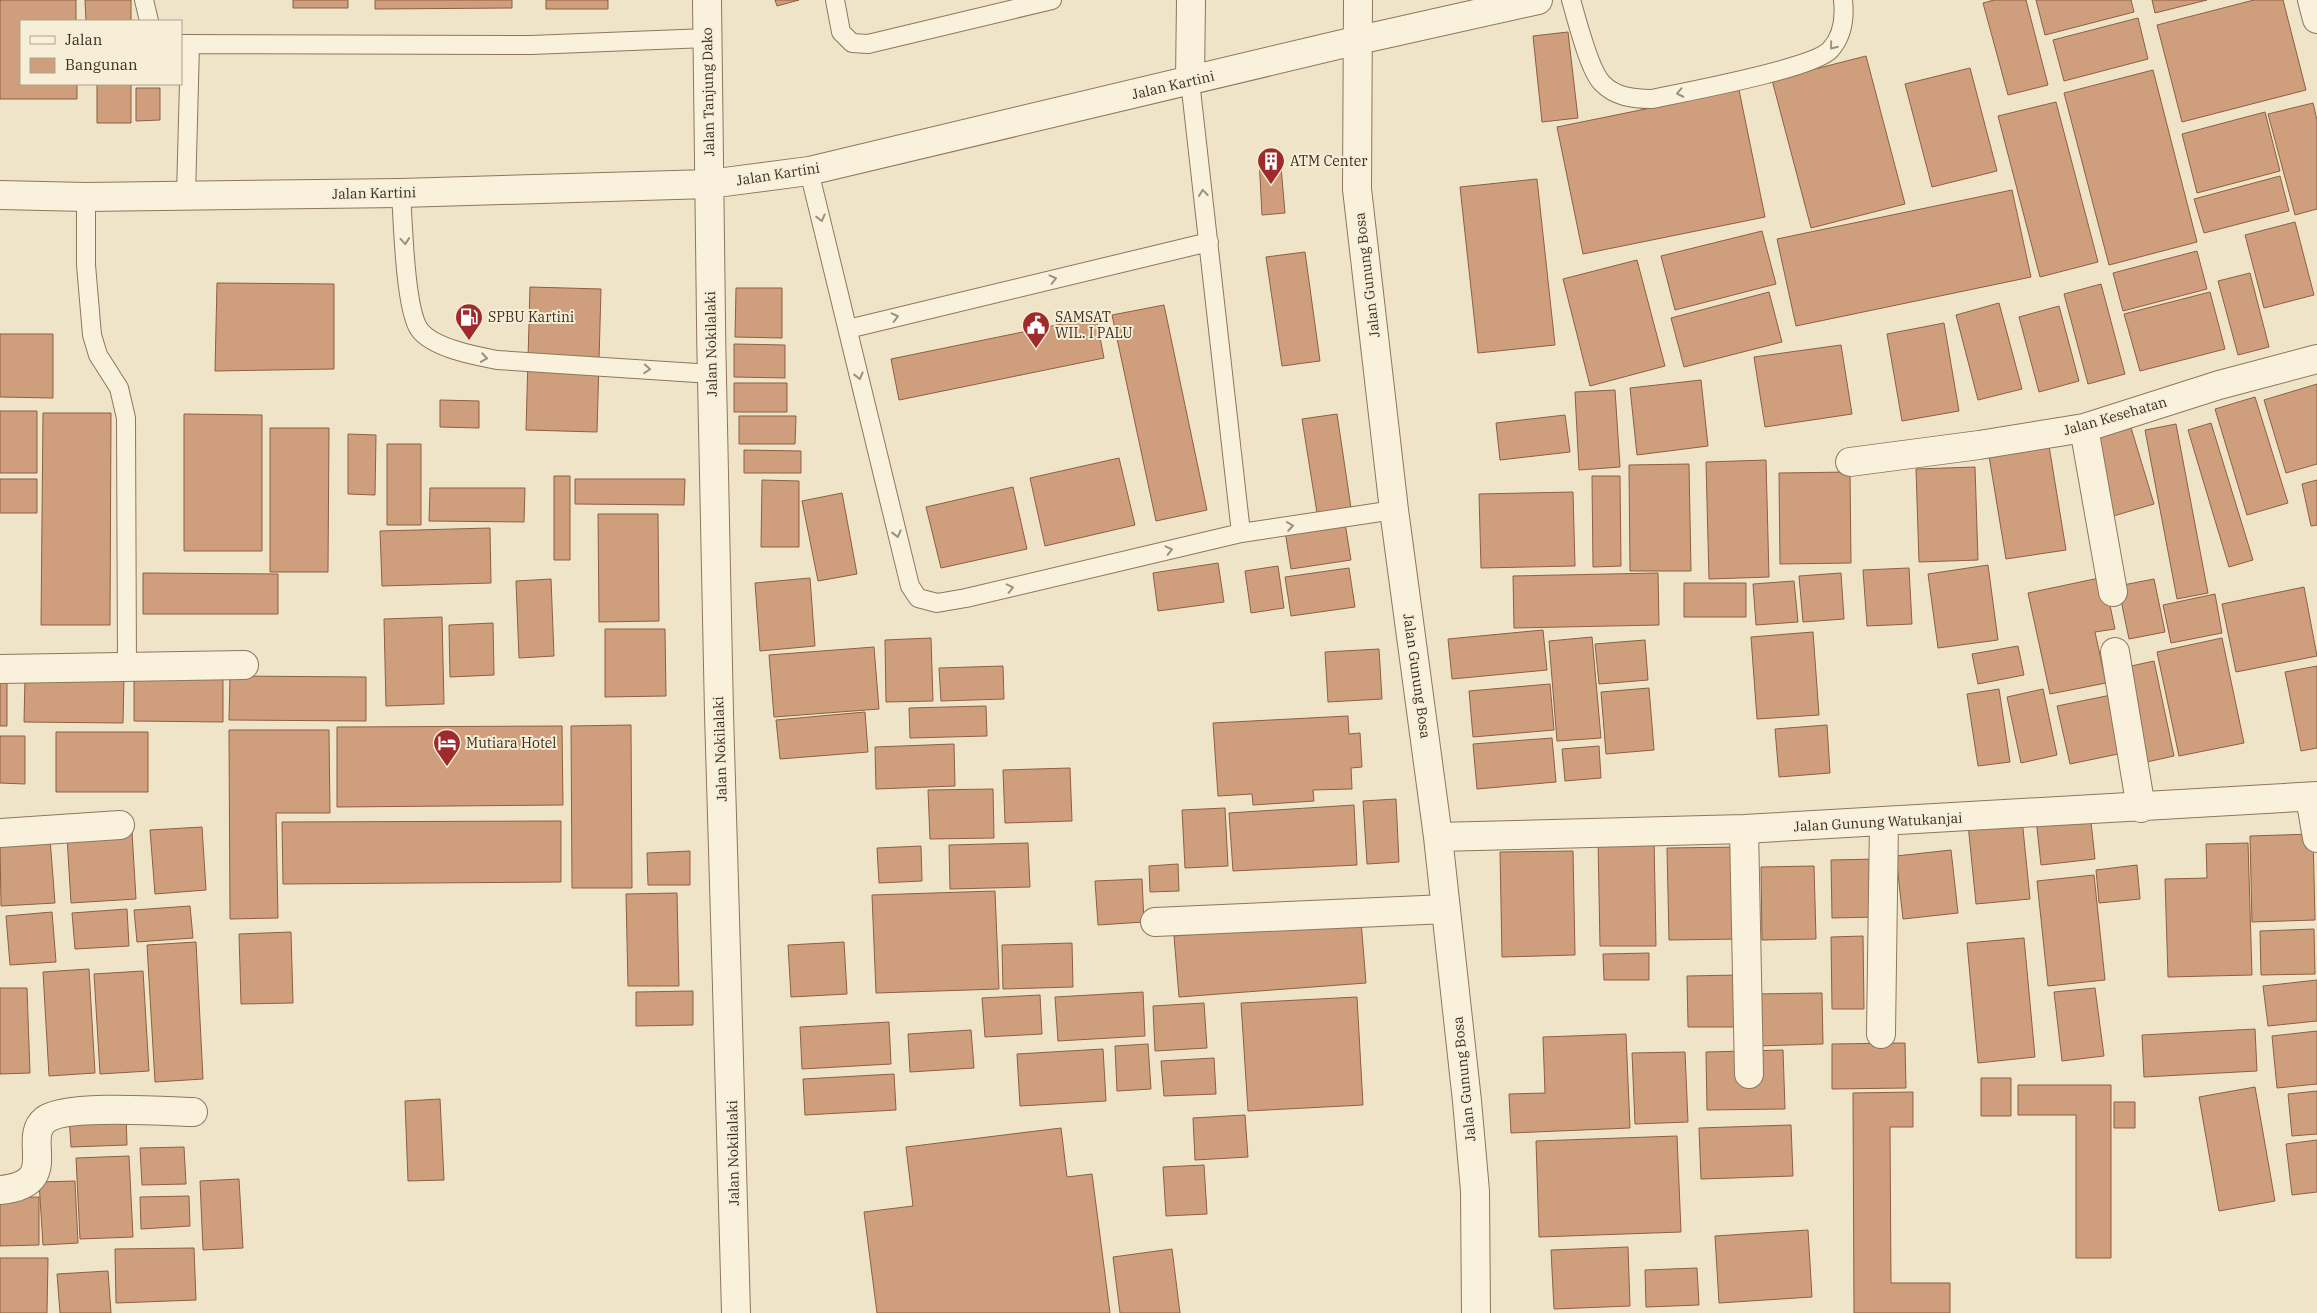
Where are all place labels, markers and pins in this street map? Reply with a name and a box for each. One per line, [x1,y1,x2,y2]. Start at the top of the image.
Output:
building icon: ATM Center [1256,146,1286,185]
place label: ATM Center [1290,152,1368,170]
fuel station icon: SPBU Kartini [454,302,484,341]
place label: SPBU Kartini [488,308,574,326]
place label: SAMSAT WIL. I PALU [1055,308,1133,342]
public building icon: SAMSAT WIL. I PALU [1021,310,1051,349]
hotel icon: Mutiara Hotel [432,728,462,767]
place label: Mutiara Hotel [466,734,557,752]

